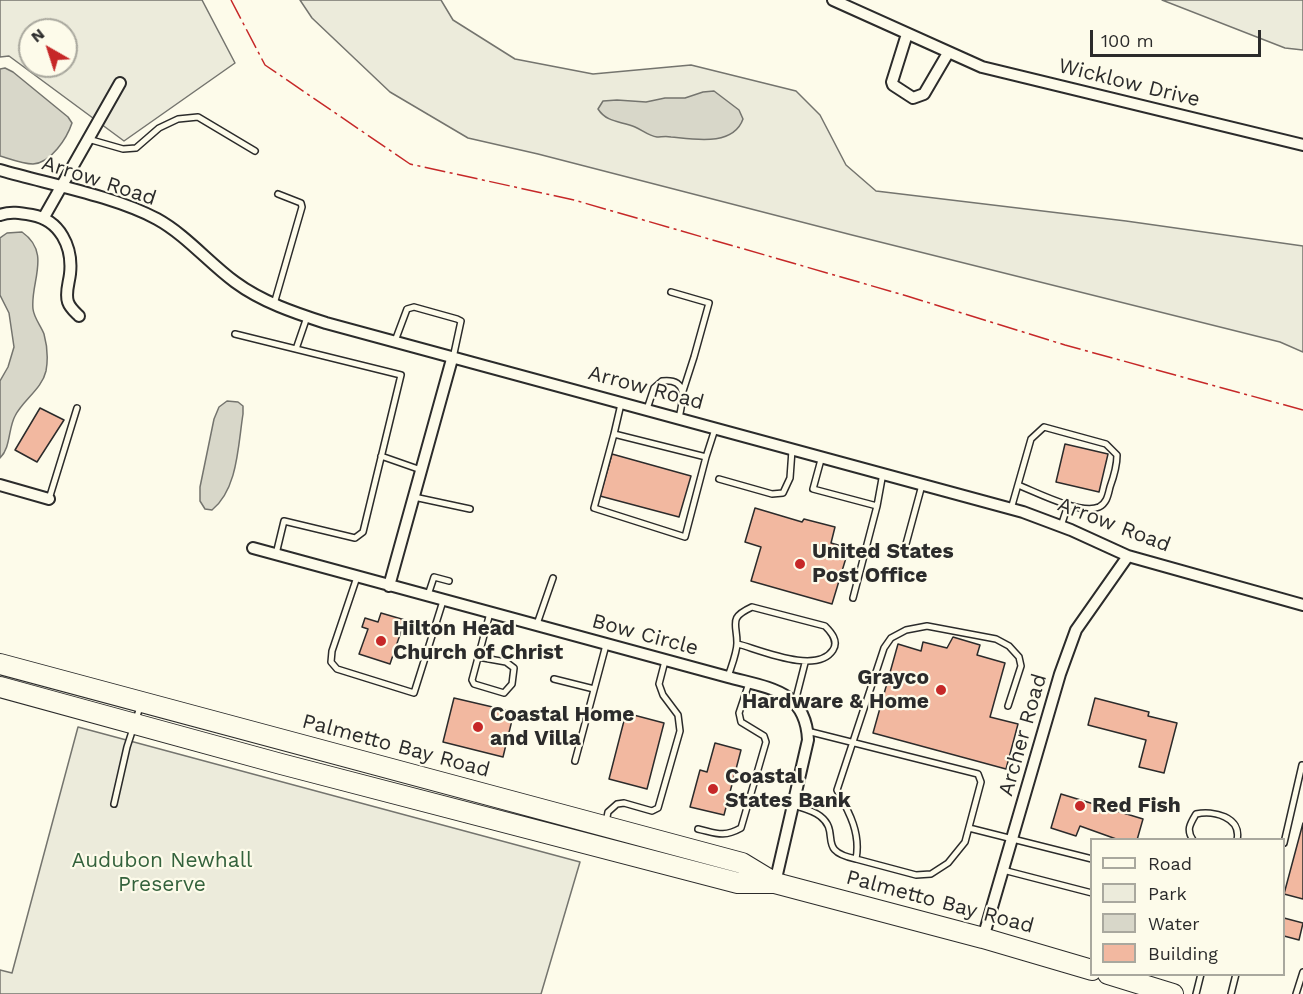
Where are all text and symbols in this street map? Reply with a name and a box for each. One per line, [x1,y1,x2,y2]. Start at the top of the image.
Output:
north arrow [18,18,78,78]
scale bar [1093,18,1264,56]
text: N [27,24,48,46]
text: 100 m [1101,30,1154,51]
street label: Wicklow Drive [1056,53,1202,113]
street label: Arrow Road [39,151,159,211]
street label: Arrow Road [585,360,707,416]
street label: Arrow Road [1054,492,1174,558]
place label: United States Post Office [812,539,954,589]
marker: United States Post Office [793,557,807,571]
street label: Bow Circle [589,609,701,661]
place label: Hilton Head Church of Christ [393,616,563,666]
marker: Hilton Head Church of Christ [374,634,388,648]
place label: Grayco Hardware & Home [742,665,929,715]
street label: Archer Road [994,671,1052,799]
marker: Grayco Hardware & Home [934,683,948,697]
place label: Coastal Home and Villa [490,702,635,752]
street label: Palmetto Bay Road [299,709,493,783]
marker: Coastal Home and Villa [471,720,485,734]
place label: Coastal States Bank [725,764,851,814]
marker: Coastal States Bank [706,782,720,796]
place label: Red Fish [1092,793,1181,819]
marker: Red Fish [1073,799,1087,813]
legend [1090,838,1285,976]
park label: Audubon Newhall Preserve [71,848,253,898]
text: Road [1148,853,1192,874]
street label: Palmetto Bay Road [843,865,1037,939]
text: Park [1148,883,1187,904]
text: Water [1148,913,1200,934]
text: Building [1148,943,1218,964]

